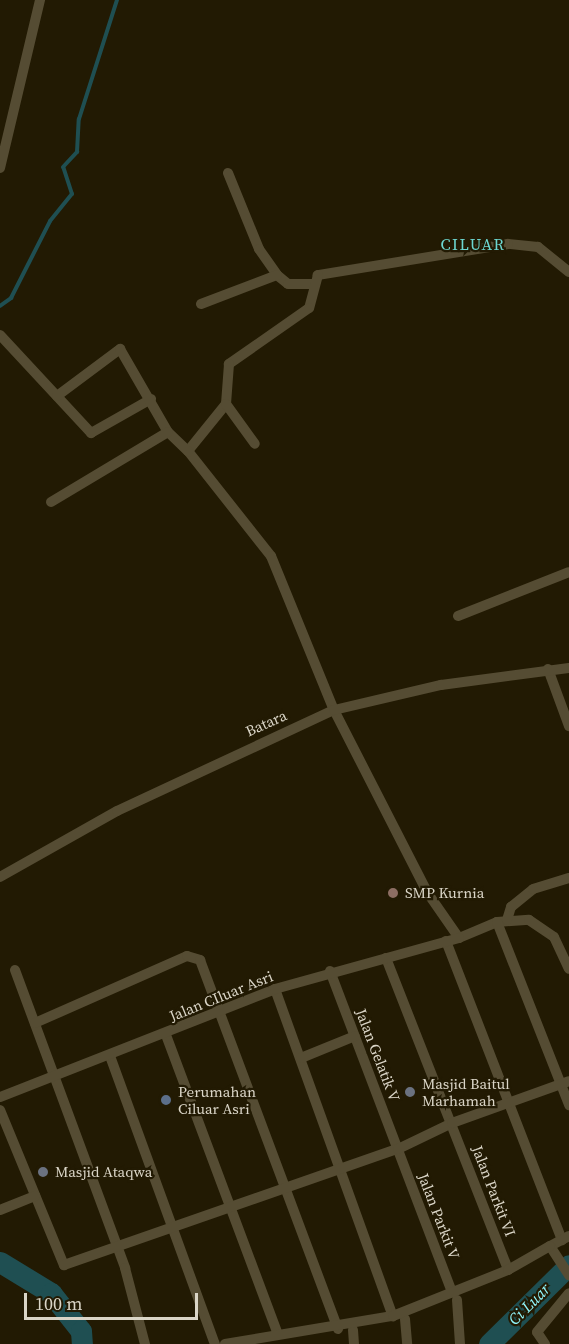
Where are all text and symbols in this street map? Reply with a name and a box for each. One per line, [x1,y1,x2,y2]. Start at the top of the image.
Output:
district label: CILUAR [441,234,505,254]
street label: Batara [243,706,289,740]
place label: SMP Kurnia [405,884,484,902]
marker: SMP Kurnia [386,886,400,900]
street label: Jalan CIluar Asri [167,967,275,1025]
street label: Jalan Gelatik V [352,1006,404,1104]
place label: Masjid Baitul Marhamah [422,1074,510,1109]
place label: Perumahan Ciluar Asri [178,1082,256,1117]
marker: Masjid Baitul Marhamah [403,1085,417,1099]
marker: Perumahan Ciluar Asri [159,1093,173,1107]
street label: Jalan Parkit VI [468,1143,520,1239]
place label: Masjid Ataqwa [55,1163,152,1181]
marker: Masjid Ataqwa [36,1165,50,1179]
street label: Jalan Parkit V [414,1170,464,1262]
water label: Ci Luar [504,1279,554,1329]
scale bar [27,1281,201,1319]
text: 100 m [35,1291,82,1316]

